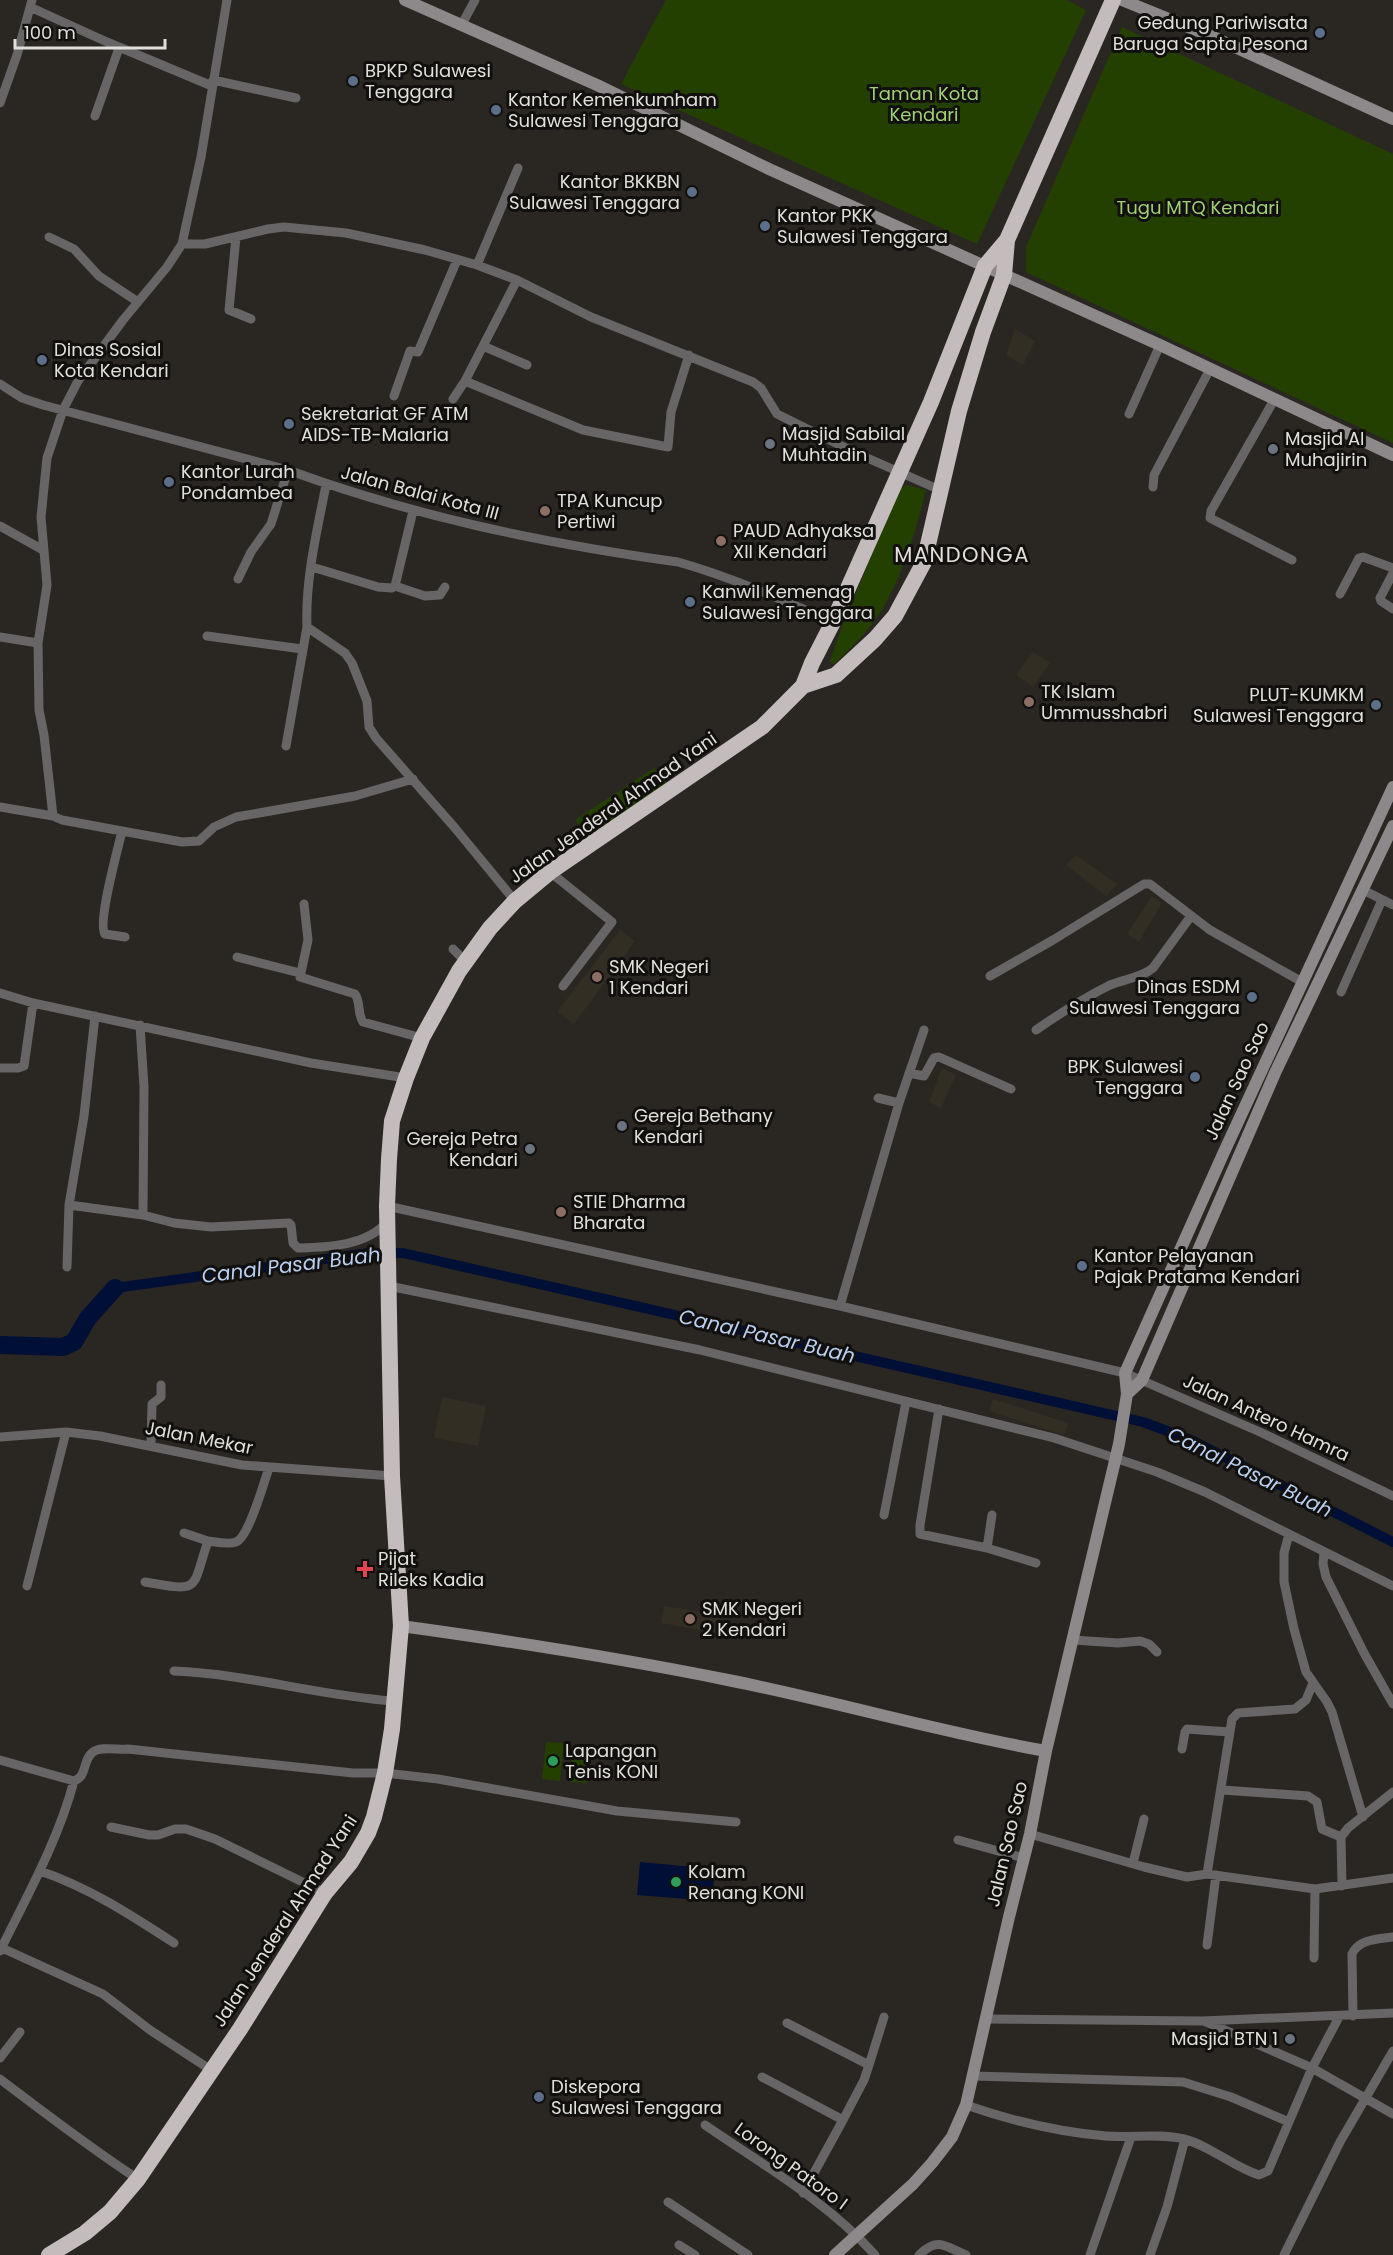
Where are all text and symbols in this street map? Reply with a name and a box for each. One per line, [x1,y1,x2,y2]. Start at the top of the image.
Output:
place label: Gedung Pariwisata Baruga Sapta Pesona [1113,10,1308,56]
scale bar [15,12,165,50]
text: 100 m [24,20,76,45]
marker: Gedung Pariwisata Baruga Sapta Pesona [1313,26,1327,40]
place label: BPKP Sulawesi Tenggara [365,58,491,104]
marker: BPKP Sulawesi Tenggara [346,74,360,88]
park label: Taman Kota Kendari [869,81,979,127]
place label: Kantor Kemenkumham Sulawesi Tenggara [508,87,717,133]
marker: Kantor Kemenkumham Sulawesi Tenggara [489,103,503,117]
place label: Kantor BKKBN Sulawesi Tenggara [509,169,680,215]
marker: Kantor BKKBN Sulawesi Tenggara [685,185,699,199]
park label: Tugu MTQ Kendari [1117,195,1279,220]
place label: Kantor PKK Sulawesi Tenggara [777,203,948,249]
marker: Kantor PKK Sulawesi Tenggara [758,219,772,233]
place label: Dinas Sosial Kota Kendari [54,337,169,383]
marker: Dinas Sosial Kota Kendari [35,353,49,367]
place label: Sekretariat GF ATM AIDS-TB-Malaria [301,401,469,447]
marker: Sekretariat GF ATM AIDS-TB-Malaria [282,417,296,431]
place label: Masjid Sabilal Muhtadin [782,421,905,467]
place label: Masjid Al Muhajirin [1285,426,1367,472]
marker: Masjid Sabilal Muhtadin [763,437,777,451]
marker: Masjid Al Muhajirin [1266,442,1280,456]
place label: Kantor Lurah Pondambea [181,459,295,505]
street label: Jalan Balai Kota III [338,459,502,526]
marker: Kantor Lurah Pondambea [162,475,176,489]
place label: TPA Kuncup Pertiwi [557,488,663,534]
marker: TPA Kuncup Pertiwi [538,504,552,518]
place label: PAUD Adhyaksa XII Kendari [733,518,874,564]
marker: PAUD Adhyaksa XII Kendari [714,534,728,548]
district label: MANDONGA [894,540,1030,569]
place label: Kanwil Kemenag Sulawesi Tenggara [702,579,873,625]
marker: Kanwil Kemenag Sulawesi Tenggara [683,595,697,609]
place label: TK Islam Ummusshabri [1041,679,1168,725]
place label: PLUT-KUMKM Sulawesi Tenggara [1193,682,1364,728]
marker: TK Islam Ummusshabri [1022,695,1036,709]
marker: PLUT-KUMKM Sulawesi Tenggara [1369,698,1383,712]
street label: Jalan Jenderal Ahmad Yani [504,726,722,889]
place label: SMK Negeri 1 Kendari [609,954,709,1000]
marker: SMK Negeri 1 Kendari [590,970,604,984]
place label: Dinas ESDM Sulawesi Tenggara [1069,974,1240,1020]
marker: Dinas ESDM Sulawesi Tenggara [1245,990,1259,1004]
street label: Jalan Sao Sao [1198,1018,1275,1144]
place label: BPK Sulawesi Tenggara [1068,1054,1183,1100]
marker: BPK Sulawesi Tenggara [1188,1070,1202,1084]
place label: Gereja Bethany Kendari [634,1103,773,1149]
marker: Gereja Bethany Kendari [615,1119,629,1133]
place label: Gereja Petra Kendari [407,1126,518,1172]
marker: Gereja Petra Kendari [523,1142,537,1156]
place label: STIE Dharma Bharata [573,1189,686,1235]
marker: STIE Dharma Bharata [554,1205,568,1219]
water label: Canal Pasar Buah [200,1240,382,1290]
place label: Kantor Pelayanan Pajak Pratama Kendari [1094,1243,1300,1289]
marker: Kantor Pelayanan Pajak Pratama Kendari [1075,1259,1089,1273]
water label: Canal Pasar Buah [676,1302,858,1370]
street label: Jalan Antero Hamra [1179,1368,1354,1467]
street label: Jalan Mekar [143,1415,255,1460]
water label: Canal Pasar Buah [1163,1420,1337,1524]
place label: Pijat Rileks Kadia [378,1546,484,1592]
marker: Pijat Rileks Kadia [356,1560,374,1578]
place label: SMK Negeri 2 Kendari [702,1596,802,1642]
marker: SMK Negeri 2 Kendari [683,1612,697,1626]
place label: Lapangan Tenis KONI [565,1738,658,1784]
marker: Lapangan Tenis KONI [546,1754,560,1768]
street label: Jalan Sao Sao [980,1779,1033,1909]
street label: Jalan Jenderal Ahmad Yani [206,1810,363,2032]
place label: Kolam Renang KONI [688,1859,804,1905]
marker: Kolam Renang KONI [669,1875,683,1889]
place label: Masjid BTN 1 [1171,2026,1278,2051]
marker: Masjid BTN 1 [1283,2032,1297,2046]
place label: Diskepora Sulawesi Tenggara [551,2074,722,2120]
marker: Diskepora Sulawesi Tenggara [532,2090,546,2104]
street label: Lorong Patoro I [730,2116,853,2215]

